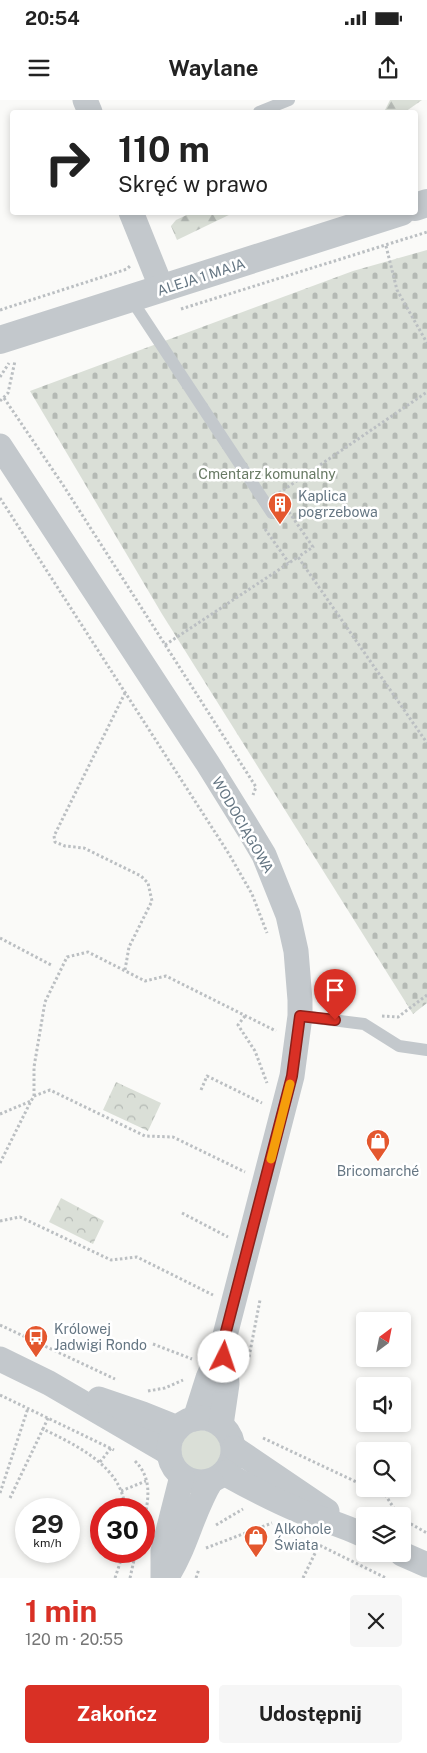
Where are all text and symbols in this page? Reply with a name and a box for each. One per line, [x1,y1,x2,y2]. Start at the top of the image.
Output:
text: 20:54 [25,7,80,29]
icon: menu [25,54,53,82]
icon: share [374,54,402,82]
text: Waylane [169,55,258,81]
text: 110 m [118,129,210,170]
icon: right [35,130,100,195]
text: Skręć w prawo [118,171,268,197]
street label: ALEJA 1 MAJA [155,255,247,299]
park label: Cmentarz komunalny [198,466,336,482]
place label: Kaplica pogrzebowa [298,488,378,520]
building icon: Kaplica pogrzebowa [267,491,293,525]
street label: WODOCIĄGOWA [209,774,277,876]
pin [314,969,356,1020]
icon: arrive [321,976,349,1004]
shop icon: Bricomarché [365,1128,391,1162]
place label: Bricomarché [337,1163,419,1179]
north arrow [356,1312,411,1368]
map controls [356,1312,411,1562]
place label: Królowej Jadwigi Rondo [54,1321,147,1353]
bus stop icon: Królowej Jadwigi Rondo [23,1324,49,1358]
position arrow [197,1330,249,1382]
button: sound [356,1377,411,1432]
button: search [356,1442,411,1497]
speed limit sign: 30 [90,1498,155,1563]
button: layers [356,1507,411,1562]
text: 29 [31,1509,64,1539]
place label: Alkohole Świata [274,1521,331,1553]
shop icon: Alkohole Świata [243,1524,269,1558]
text: km/h [33,1536,62,1550]
text: 1 min [25,1593,97,1629]
button: close [350,1595,402,1647]
text: 120 m · 20:55 [25,1630,123,1649]
button: Zakończ [25,1685,209,1743]
button: Udostępnij [219,1685,402,1743]

